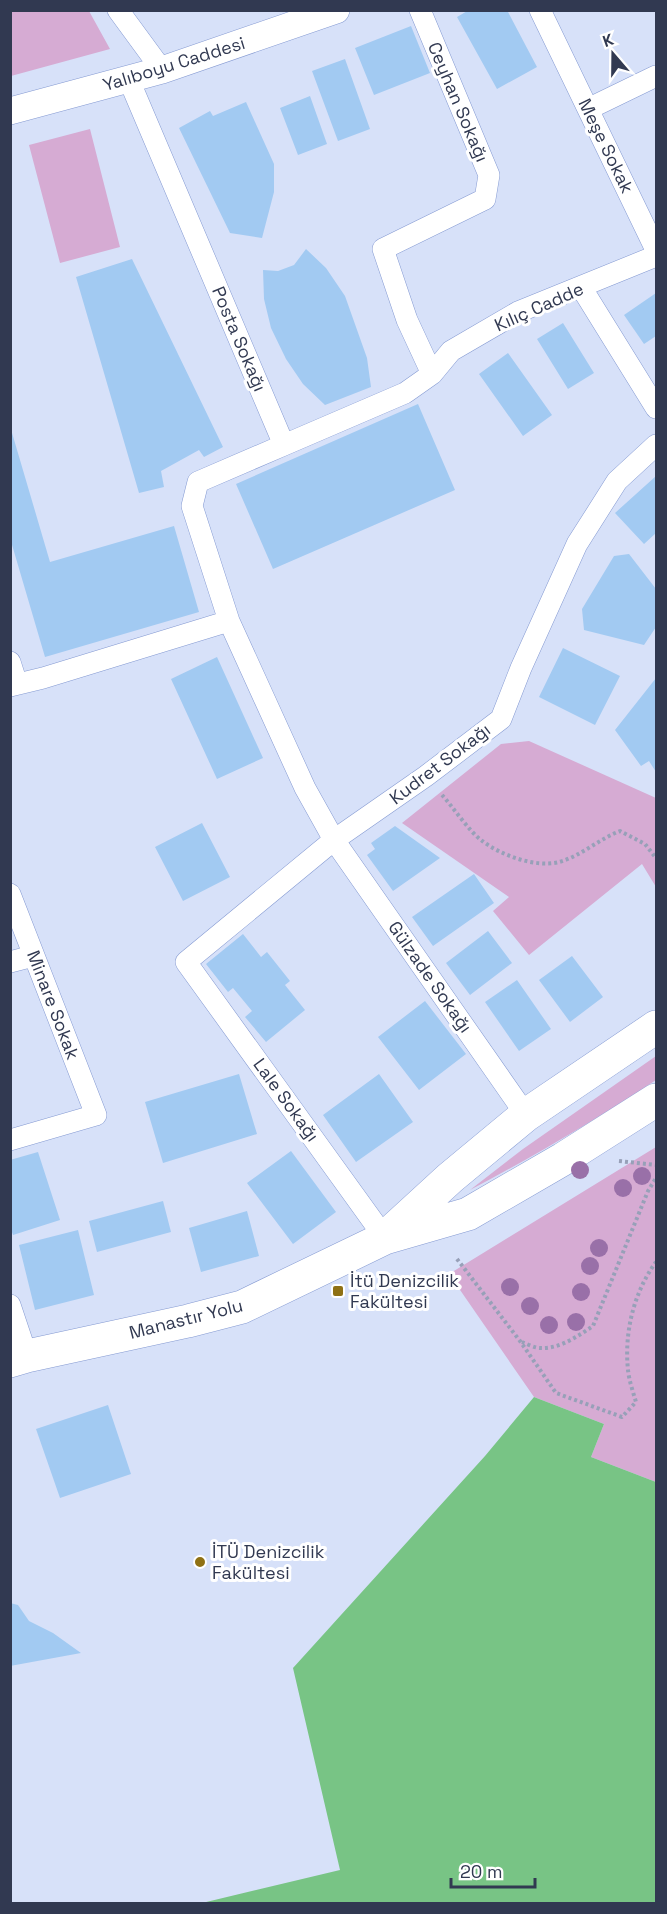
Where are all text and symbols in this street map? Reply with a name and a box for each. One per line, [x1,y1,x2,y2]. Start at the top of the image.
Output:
north arrow [583,24,643,84]
text: K [600,29,616,52]
street label: Yalıboyu Caddesi [100,31,248,96]
street label: Ceyhan Sokağı [423,38,494,165]
street label: Meşe Sokak [574,95,639,197]
street label: Kılıç Cadde [491,277,587,336]
street label: Posta Sokağı [207,283,272,395]
street label: Kudret Sokağı [385,718,495,809]
street label: Gülzade Sokağı [383,916,477,1037]
street label: Minare Sokak [22,947,85,1063]
street label: Lale Sokağı [248,1053,324,1146]
place label: İtü Denizcilik Fakültesi [350,1269,459,1313]
marker: İtü Denizcilik Fakültesi [331,1284,345,1298]
street label: Manastır Yolu [127,1293,245,1344]
place label: İTÜ Denizcilik Fakültesi [212,1540,325,1584]
marker: İTÜ Denizcilik Fakültesi [193,1555,207,1569]
scale bar [451,1851,535,1889]
text: 20 m [460,1860,503,1883]

